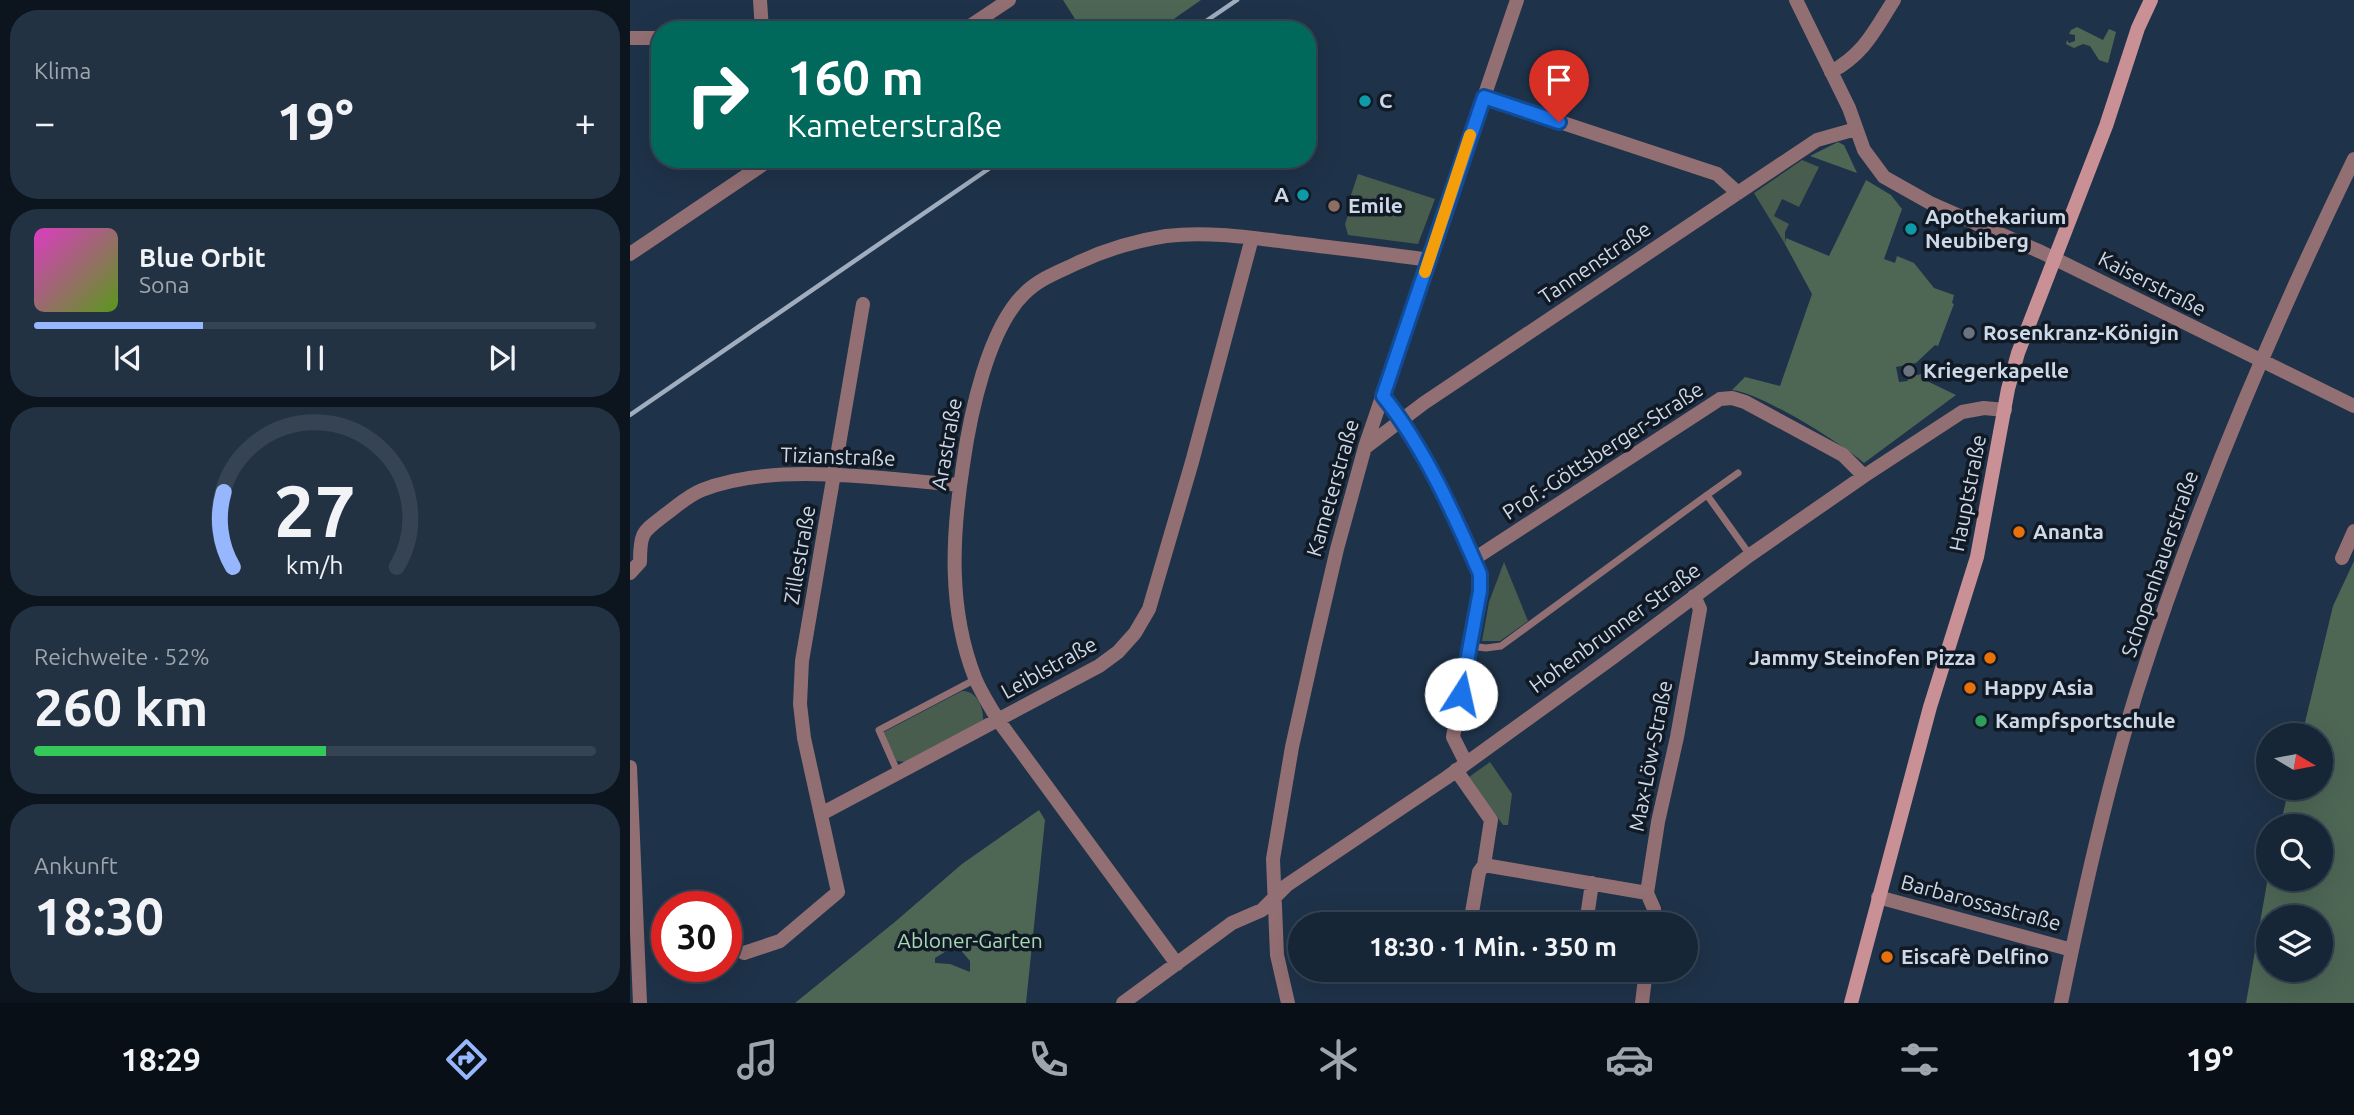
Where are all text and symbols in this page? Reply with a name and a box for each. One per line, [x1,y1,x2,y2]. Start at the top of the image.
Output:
icon: right [672,49,763,140]
text: 160 m [787,49,924,104]
pin [1529,50,1589,122]
text: Klima [34,58,91,83]
icon: arrive [1540,61,1578,99]
place label: C [1379,88,1392,112]
text: 19° [276,92,354,150]
marker: C [1357,93,1373,109]
text: − [34,101,55,143]
text: + [575,101,596,143]
text: Kameterstraße [787,107,1002,143]
place label: A [1274,182,1289,206]
marker: A [1295,187,1311,203]
place label: Emile [1348,193,1403,217]
marker: Emile [1326,198,1342,214]
place label: Apothekarium Neubiberg [1925,204,2066,252]
street label: Tannenstraße [1534,216,1655,308]
marker: Apothekarium Neubiberg [1903,221,1919,237]
text: Blue Orbit [139,243,266,272]
street label: Kaiserstraße [2095,246,2210,321]
text: Sona [139,272,189,297]
place label: Rosenkranz-Königin [1983,320,2179,344]
marker: Rosenkranz-Königin [1961,325,1977,341]
icon: previous [109,339,147,377]
icon: pause [296,339,334,377]
icon: next [483,339,521,377]
place label: Kriegerkapelle [1923,358,2069,382]
marker: Kriegerkapelle [1901,363,1917,379]
street label: Prof.-Göttsberger-Straße [1498,376,1707,524]
street label: Arastraße [926,396,966,492]
street label: Kameterstraße [1301,416,1363,559]
street label: Hauptstraße [1944,432,1990,553]
street label: Tizianstraße [780,442,896,470]
street label: Schopenhauerstraße [2116,467,2202,660]
text: 27 [274,470,356,552]
street label: Zillestraße [779,503,820,606]
place label: Ananta [2033,519,2104,543]
marker: Ananta [2011,524,2027,540]
text: km/h [286,551,344,579]
street label: Hohenbrunner Straße [1524,557,1705,697]
street label: Leiblstraße [997,631,1100,703]
text: Reichweite · 52% [34,644,210,669]
place label: Jammy Steinofen Pizza [1749,645,1976,669]
marker: Jammy Steinofen Pizza [1982,650,1998,666]
position arrow [1424,657,1498,731]
place label: Happy Asia [1984,675,2094,699]
text: 260 km [34,678,208,736]
street label: Max-Löw-Straße [1624,678,1676,833]
marker: Happy Asia [1962,680,1978,696]
place label: Kampfsportschule [1995,708,2176,732]
marker: Kampfsportschule [1973,713,1989,729]
north arrow [2256,723,2333,800]
map controls [2256,723,2333,982]
button: search [2256,814,2333,891]
text: Ankunft [34,853,118,878]
street label: Barbarossastraße [1899,869,2064,935]
text: 18:30 [34,887,164,945]
speed limit sign: 30 [651,891,742,982]
button: layers [2256,905,2333,982]
park label: Abloner-Garten [897,928,1043,952]
text: 18:30 · 1 Min. · 350 m [1369,932,1617,961]
place label: Eiscafè Delfino [1901,944,2049,968]
marker: Eiscafè Delfino [1879,949,1895,965]
icon: directions [442,1035,491,1084]
icon: music [733,1035,782,1084]
icon: phone [1024,1035,1073,1084]
icon: climate [1314,1035,1363,1084]
icon: car [1605,1035,1654,1084]
icon: filters [1895,1035,1944,1084]
text: 18:29 [121,1041,201,1077]
text: 19° [2186,1041,2233,1077]

